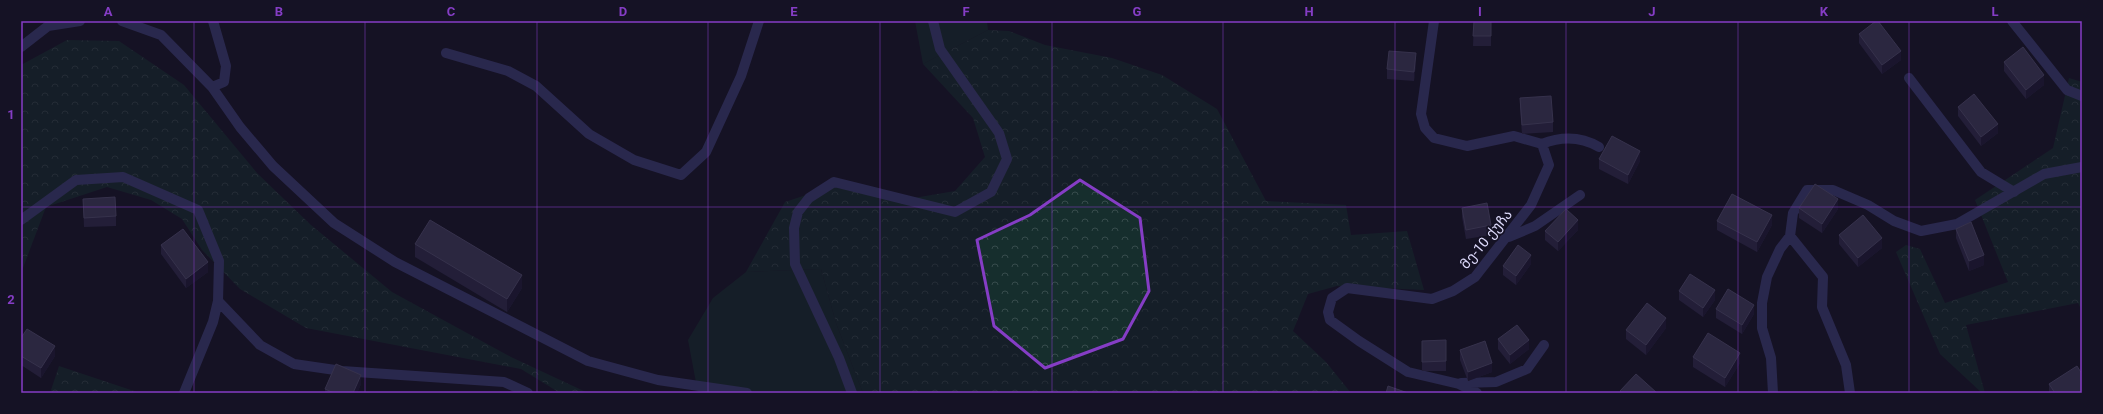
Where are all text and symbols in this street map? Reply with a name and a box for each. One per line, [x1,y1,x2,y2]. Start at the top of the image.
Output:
text: A [104,4,113,19]
text: B [275,4,283,19]
text: C [447,4,456,19]
text: D [619,4,627,19]
text: E [790,4,798,19]
text: F [962,4,970,19]
text: G [1133,4,1142,19]
text: H [1304,4,1314,19]
text: I [1478,4,1482,19]
text: J [1648,4,1656,19]
text: K [1820,4,1829,19]
text: L [1991,4,1999,19]
text: 1 [7,107,15,122]
street label: მე-10 ქუჩა [1457,206,1516,272]
text: 2 [7,292,15,307]

